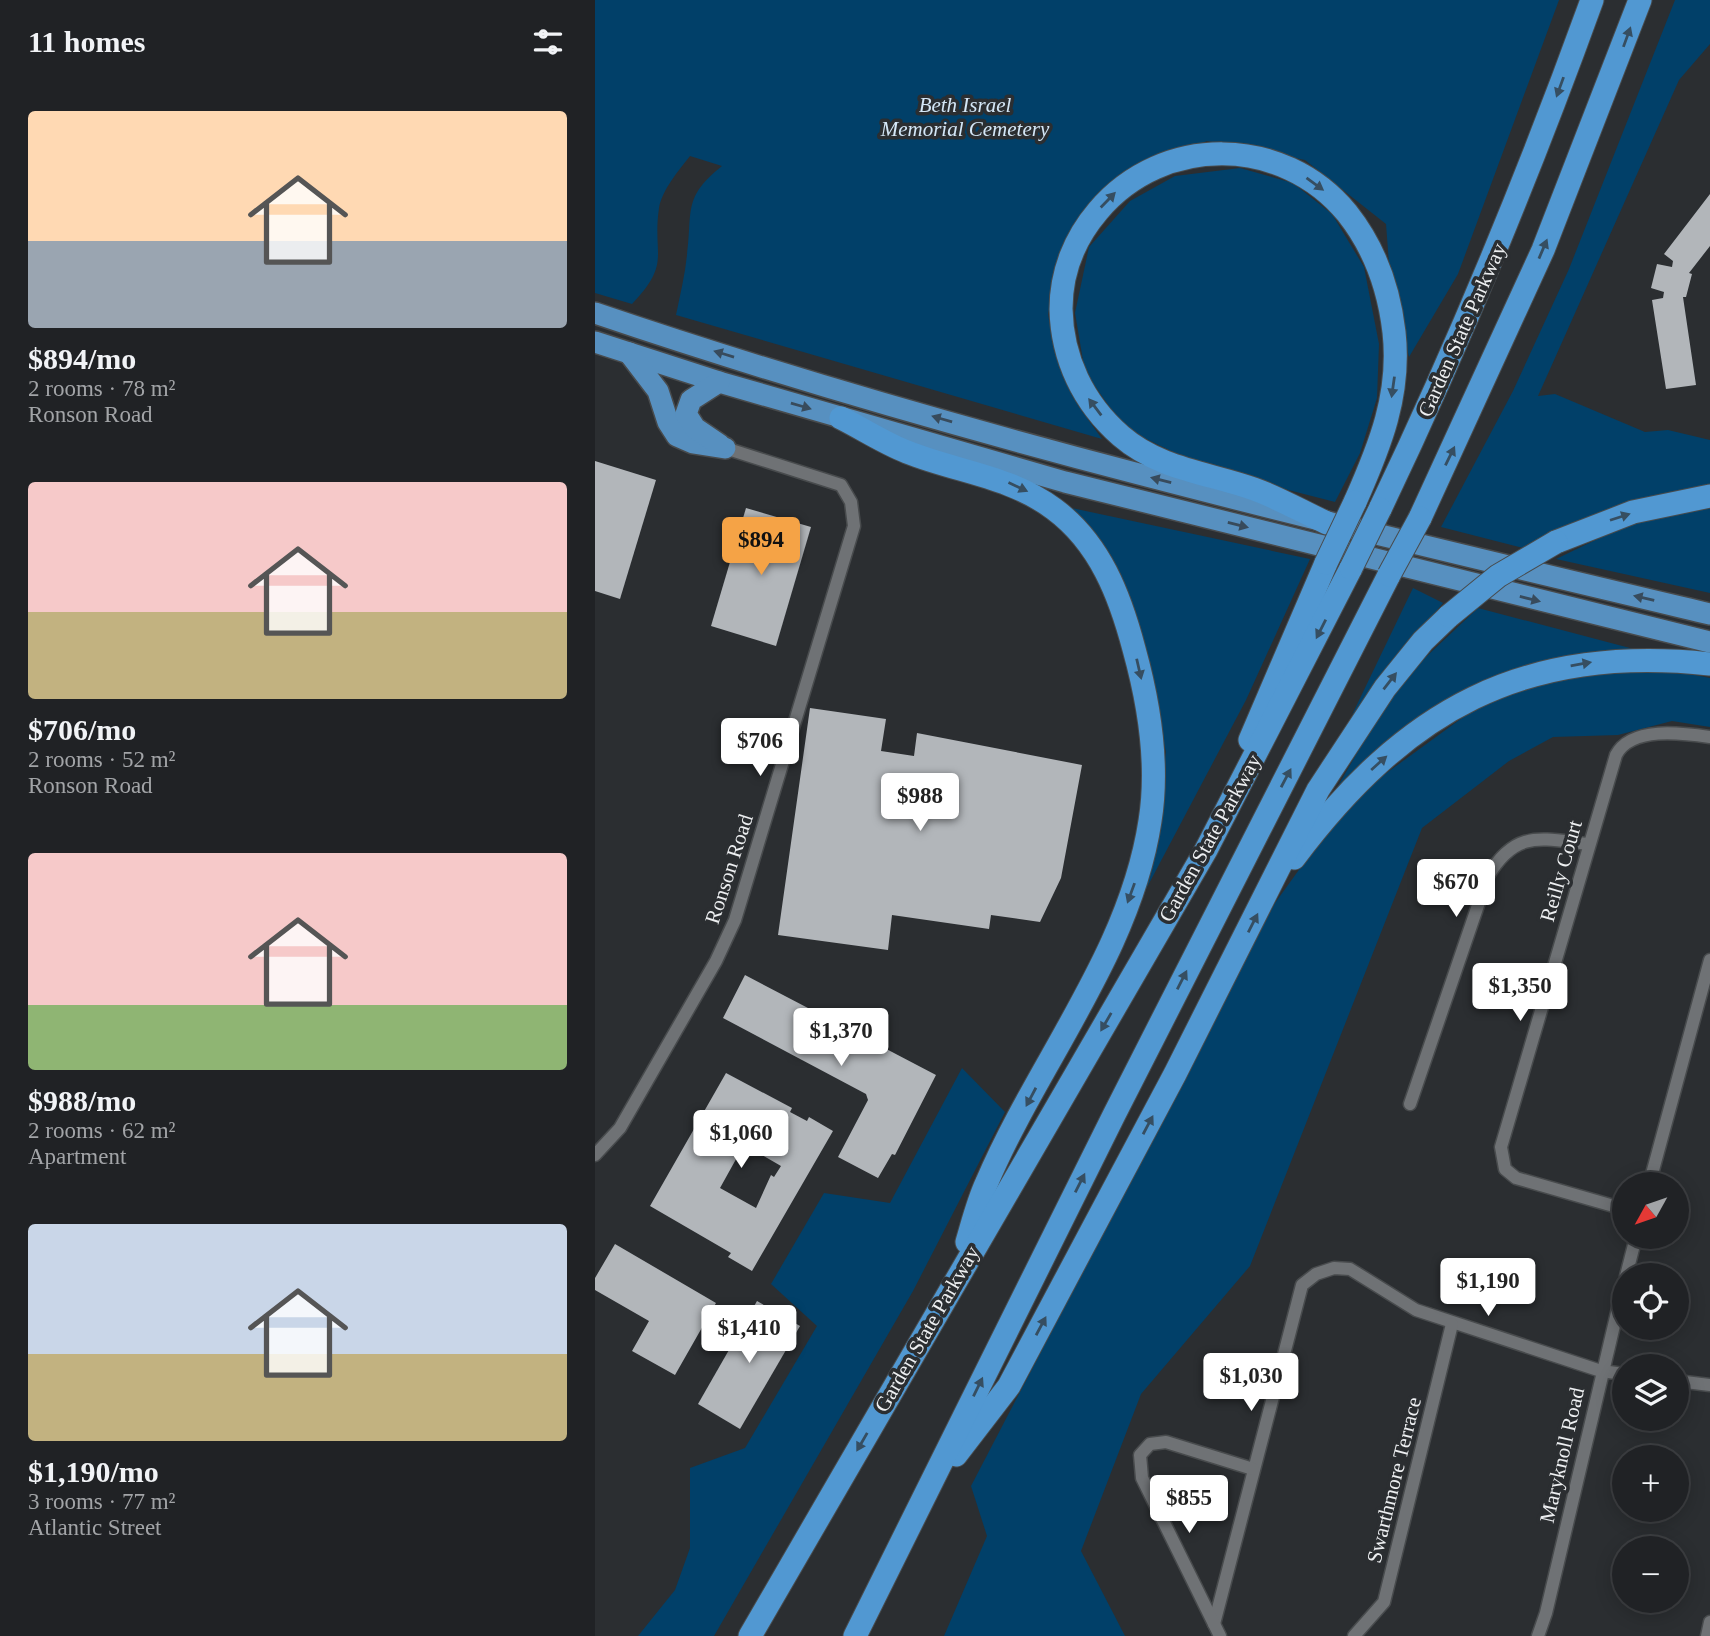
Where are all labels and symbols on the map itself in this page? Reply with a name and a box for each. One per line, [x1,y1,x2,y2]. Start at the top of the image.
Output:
one-way arrow [1622,27,1633,48]
one-way arrow [1555,77,1566,98]
park label: Beth Israel Memorial Cemetery [880,93,1050,141]
one-way arrow [1306,177,1324,191]
one-way arrow [1099,193,1116,209]
one-way arrow [1538,238,1549,259]
street label: Garden State Parkway [1413,239,1511,421]
one-way arrow [713,349,734,359]
one-way arrow [1388,376,1399,398]
one-way arrow [1087,398,1102,416]
one-way arrow [790,401,812,412]
one-way arrow [931,414,952,424]
one-way arrow [1444,446,1455,466]
one-way arrow [1150,474,1172,485]
one-way arrow [1008,482,1028,493]
one-way arrow [1609,511,1630,521]
pin: $894 [720,518,802,577]
one-way arrow [1227,520,1249,531]
one-way arrow [1633,592,1655,603]
one-way arrow [1519,593,1541,604]
one-way arrow [1315,619,1326,639]
one-way arrow [1134,658,1145,680]
one-way arrow [1570,658,1592,669]
one-way arrow [1383,673,1398,691]
pin: $706 [719,718,801,778]
street label: Garden State Parkway [1154,750,1266,926]
one-way arrow [1370,755,1388,771]
one-way arrow [1280,768,1292,788]
pin: $988 [879,774,961,833]
street label: Ronson Road [700,811,758,927]
street label: Reilly Court [1535,817,1587,924]
pin: $670 [1415,860,1497,919]
one-way arrow [1125,882,1136,903]
one-way arrow [1247,913,1258,933]
pin: $1,350 [1463,964,1577,1023]
one-way arrow [1176,970,1187,990]
pin: $1,370 [784,1009,898,1068]
one-way arrow [1099,1013,1112,1032]
one-way arrow [1025,1087,1037,1107]
pin: $1,060 [684,1110,798,1170]
one-way arrow [1143,1115,1154,1135]
north arrow [1612,1172,1689,1250]
one-way arrow [1074,1173,1085,1193]
street label: Garden State Parkway [870,1241,985,1416]
pin: $1,190 [1431,1258,1545,1318]
pin: $1,410 [692,1306,806,1365]
one-way arrow [1035,1316,1047,1336]
pin: $1,030 [1194,1354,1308,1413]
one-way arrow [972,1377,984,1397]
street label: Maryknoll Road [1535,1384,1589,1525]
street label: Swarthmore Terrace [1362,1395,1426,1565]
one-way arrow [856,1432,868,1452]
pin: $855 [1148,1476,1230,1535]

